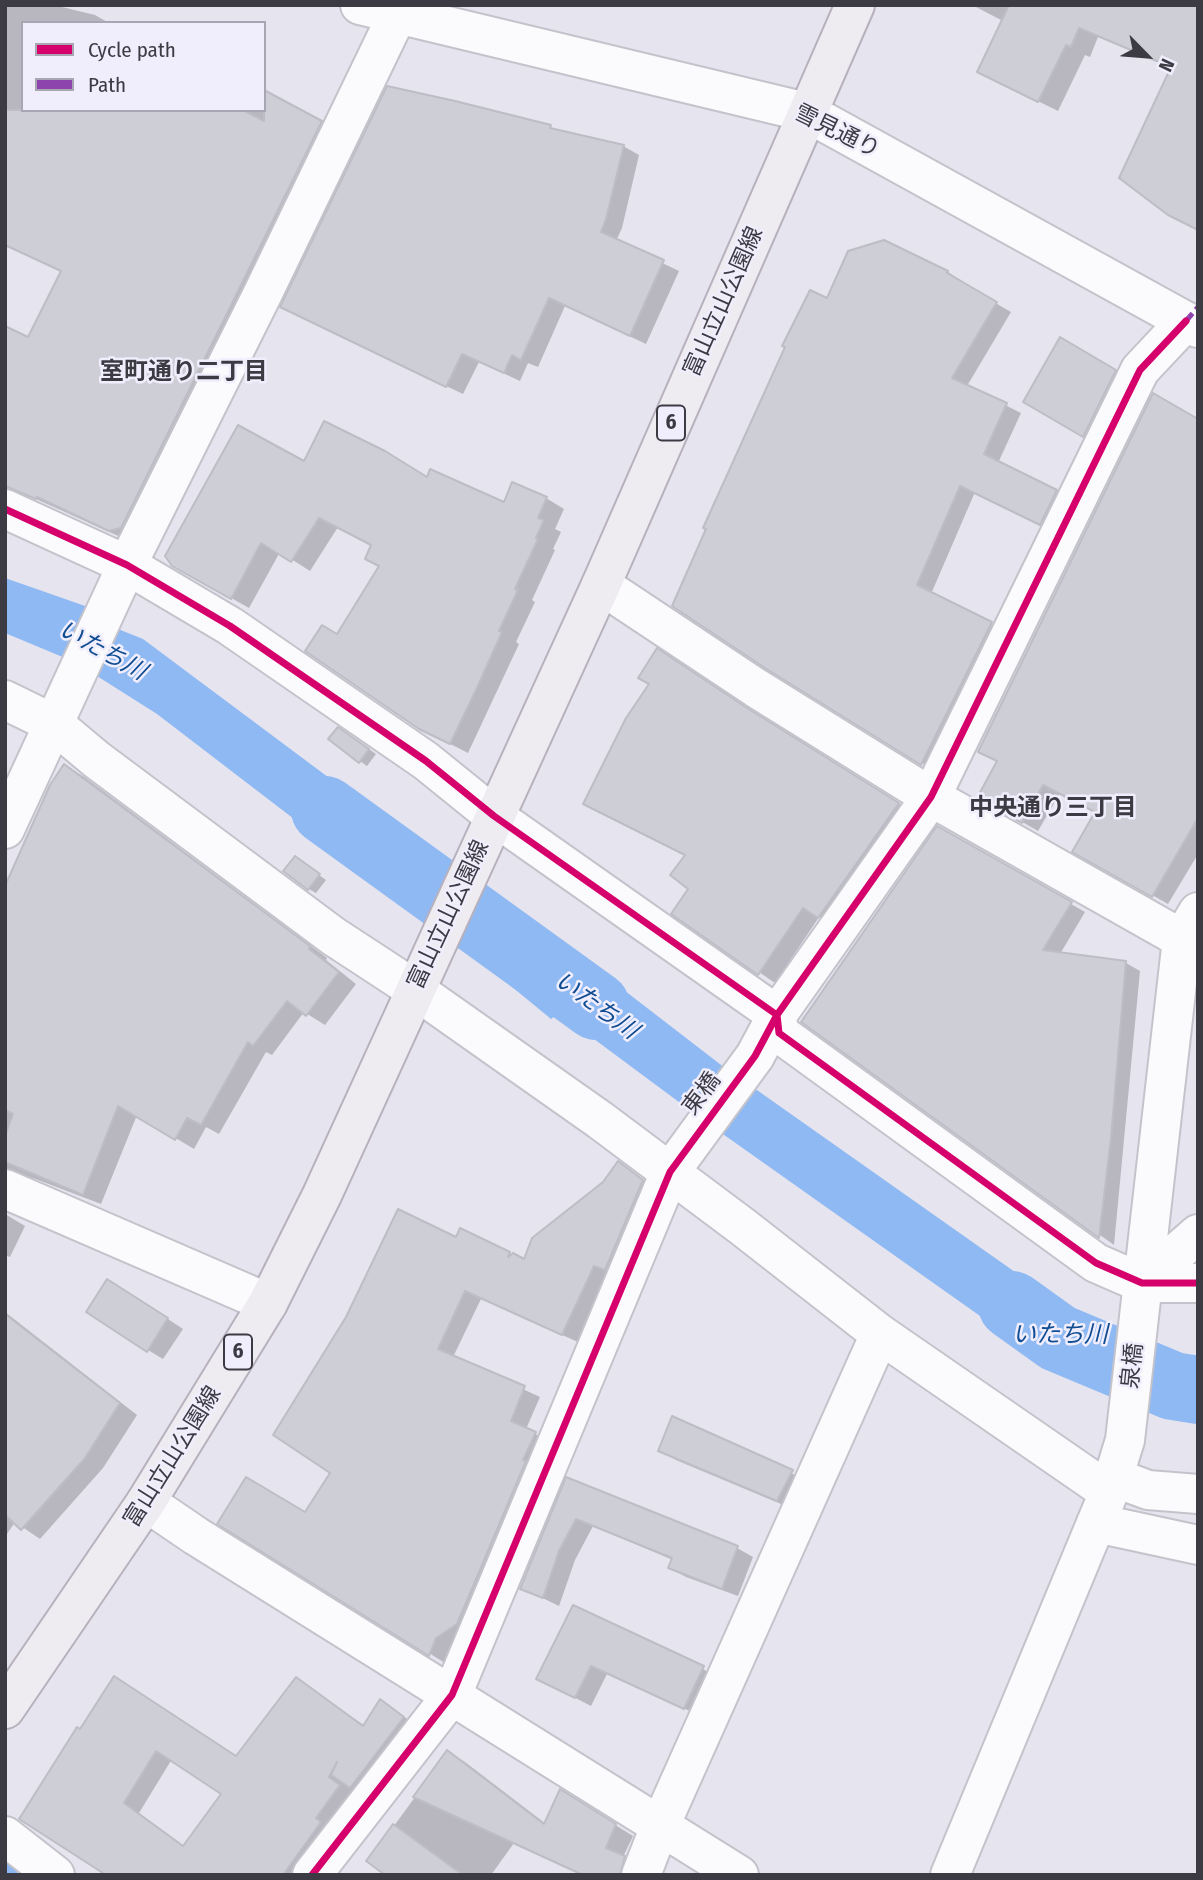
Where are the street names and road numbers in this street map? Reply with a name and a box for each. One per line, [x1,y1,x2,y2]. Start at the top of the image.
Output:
street label: 雪見通り [790,99,884,165]
street label: 富山立山公園線 [679,223,769,381]
road number: 6 [657,406,685,440]
street label: 富山立山公園線 [402,836,496,994]
street label: 東橋 [677,1067,727,1121]
road number: 6 [224,1334,252,1370]
street label: 泉橋 [1117,1342,1149,1390]
street label: 富山立山公園線 [119,1381,227,1533]

